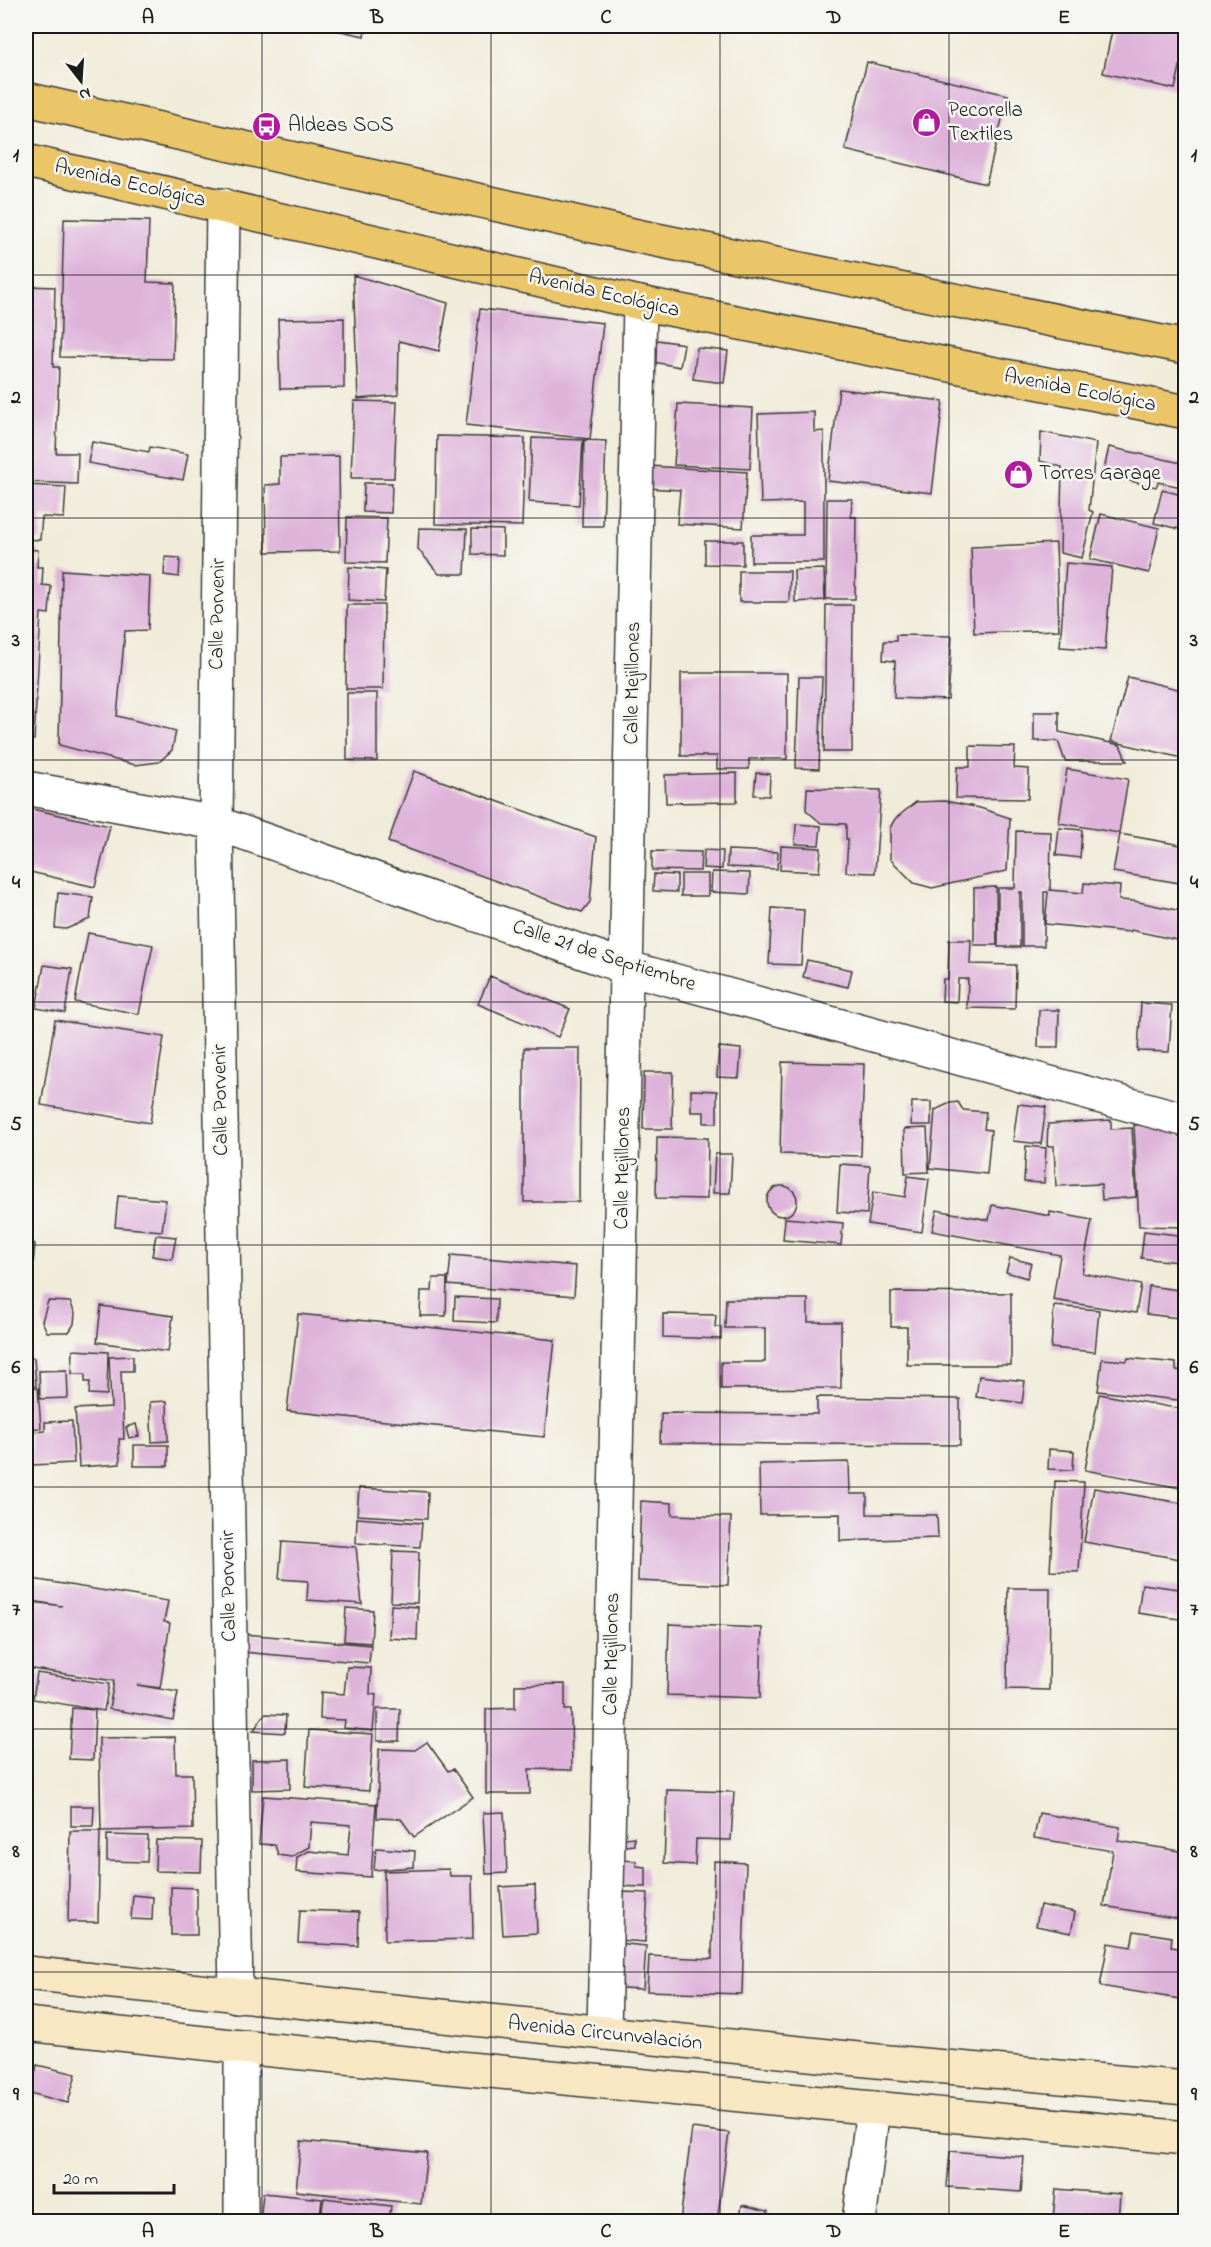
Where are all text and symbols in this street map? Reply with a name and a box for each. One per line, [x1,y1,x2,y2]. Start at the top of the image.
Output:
text: A [142,4,154,33]
text: B [369,4,384,33]
text: C [601,4,612,33]
text: D [826,4,841,33]
text: E [1058,4,1070,33]
north arrow [51,51,111,111]
text: N [76,80,93,107]
place label: Pecorella Textiles [948,96,1023,150]
shop icon: Pecorella Textiles [911,107,943,139]
bus stop icon: Aldeas SOS [251,110,283,142]
place label: Aldeas SOS [288,111,394,141]
text: 1 [13,142,20,171]
text: 1 [1191,142,1198,171]
street label: Avenida Ecológica [51,152,209,218]
street label: Avenida Ecológica [525,262,683,328]
street label: Avenida Ecológica [1001,362,1159,422]
text: 2 [10,384,21,413]
text: 2 [1188,384,1199,413]
shop icon: Torres Garage [1002,458,1034,490]
place label: Torres Garage [1039,459,1161,491]
street label: Calle Porvenir [202,557,234,670]
street label: Calle Mejillones [617,621,649,745]
text: 3 [11,627,20,656]
text: 3 [1189,627,1198,656]
text: 4 [12,869,21,898]
text: 4 [1190,869,1199,898]
street label: Calle 21 de Septiembre [508,912,700,1000]
street label: Calle Porvenir [205,1043,237,1156]
street label: Calle Mejillones [607,1106,639,1230]
text: 5 [10,1111,22,1140]
text: 5 [1188,1111,1200,1140]
text: 6 [12,1354,21,1383]
text: 6 [1190,1354,1199,1383]
street label: Calle Porvenir [213,1529,245,1642]
street label: Calle Mejillones [596,1592,628,1716]
text: 7 [12,1596,21,1625]
text: 7 [1190,1596,1199,1625]
text: 8 [11,1838,20,1867]
text: 8 [1189,1838,1198,1867]
street label: Avenida Circunvalación [506,2009,704,2059]
text: 9 [12,2081,20,2110]
text: 9 [1190,2081,1198,2110]
scale bar [54,2157,174,2195]
text: 20 m [63,2167,98,2193]
text: A [142,2218,154,2247]
text: B [369,2218,384,2247]
text: C [601,2218,612,2247]
text: D [826,2218,841,2247]
text: E [1058,2218,1070,2247]

